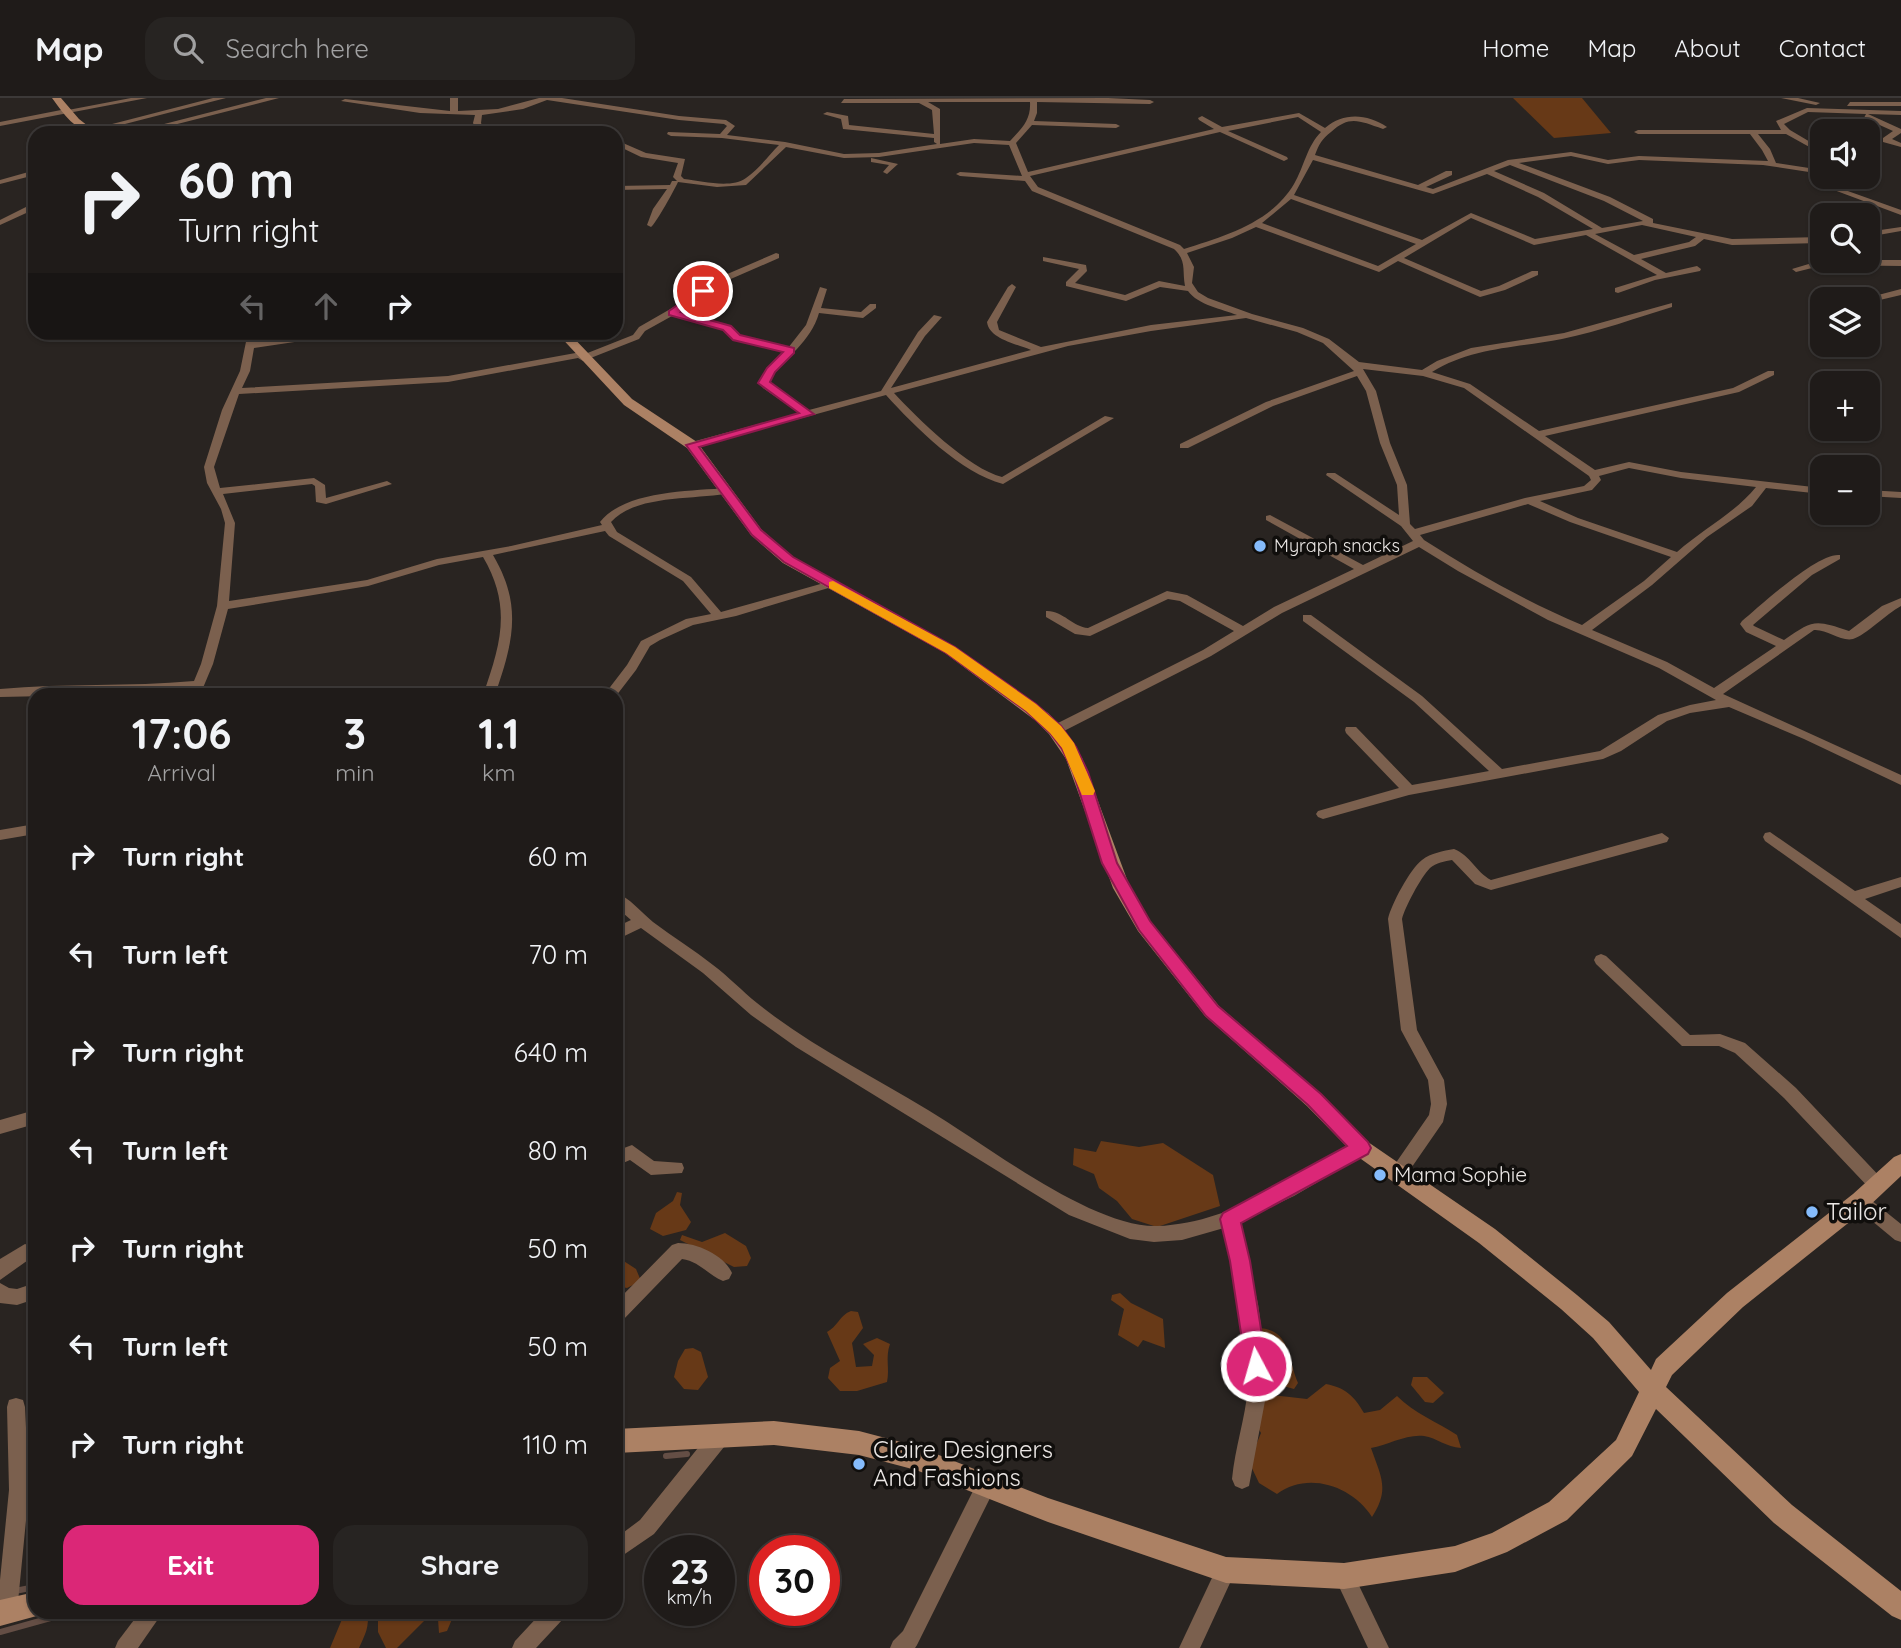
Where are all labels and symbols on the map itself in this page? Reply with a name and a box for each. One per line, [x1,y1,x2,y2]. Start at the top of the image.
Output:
pin [673,261,733,321]
place label: Myraph snacks [1274,534,1400,557]
marker: Myraph snacks [1252,538,1268,554]
place label: Mama Sophie [1394,1161,1527,1187]
marker: Mama Sophie [1372,1167,1388,1183]
place label: Tailor [1826,1196,1887,1226]
marker: Tailor [1804,1204,1820,1220]
position arrow [1219,1329,1293,1403]
place label: Claire Designers And Fashions [873,1434,1053,1492]
marker: Claire Designers And Fashions [851,1456,867,1472]
speed limit sign: 30 [749,1535,840,1626]

